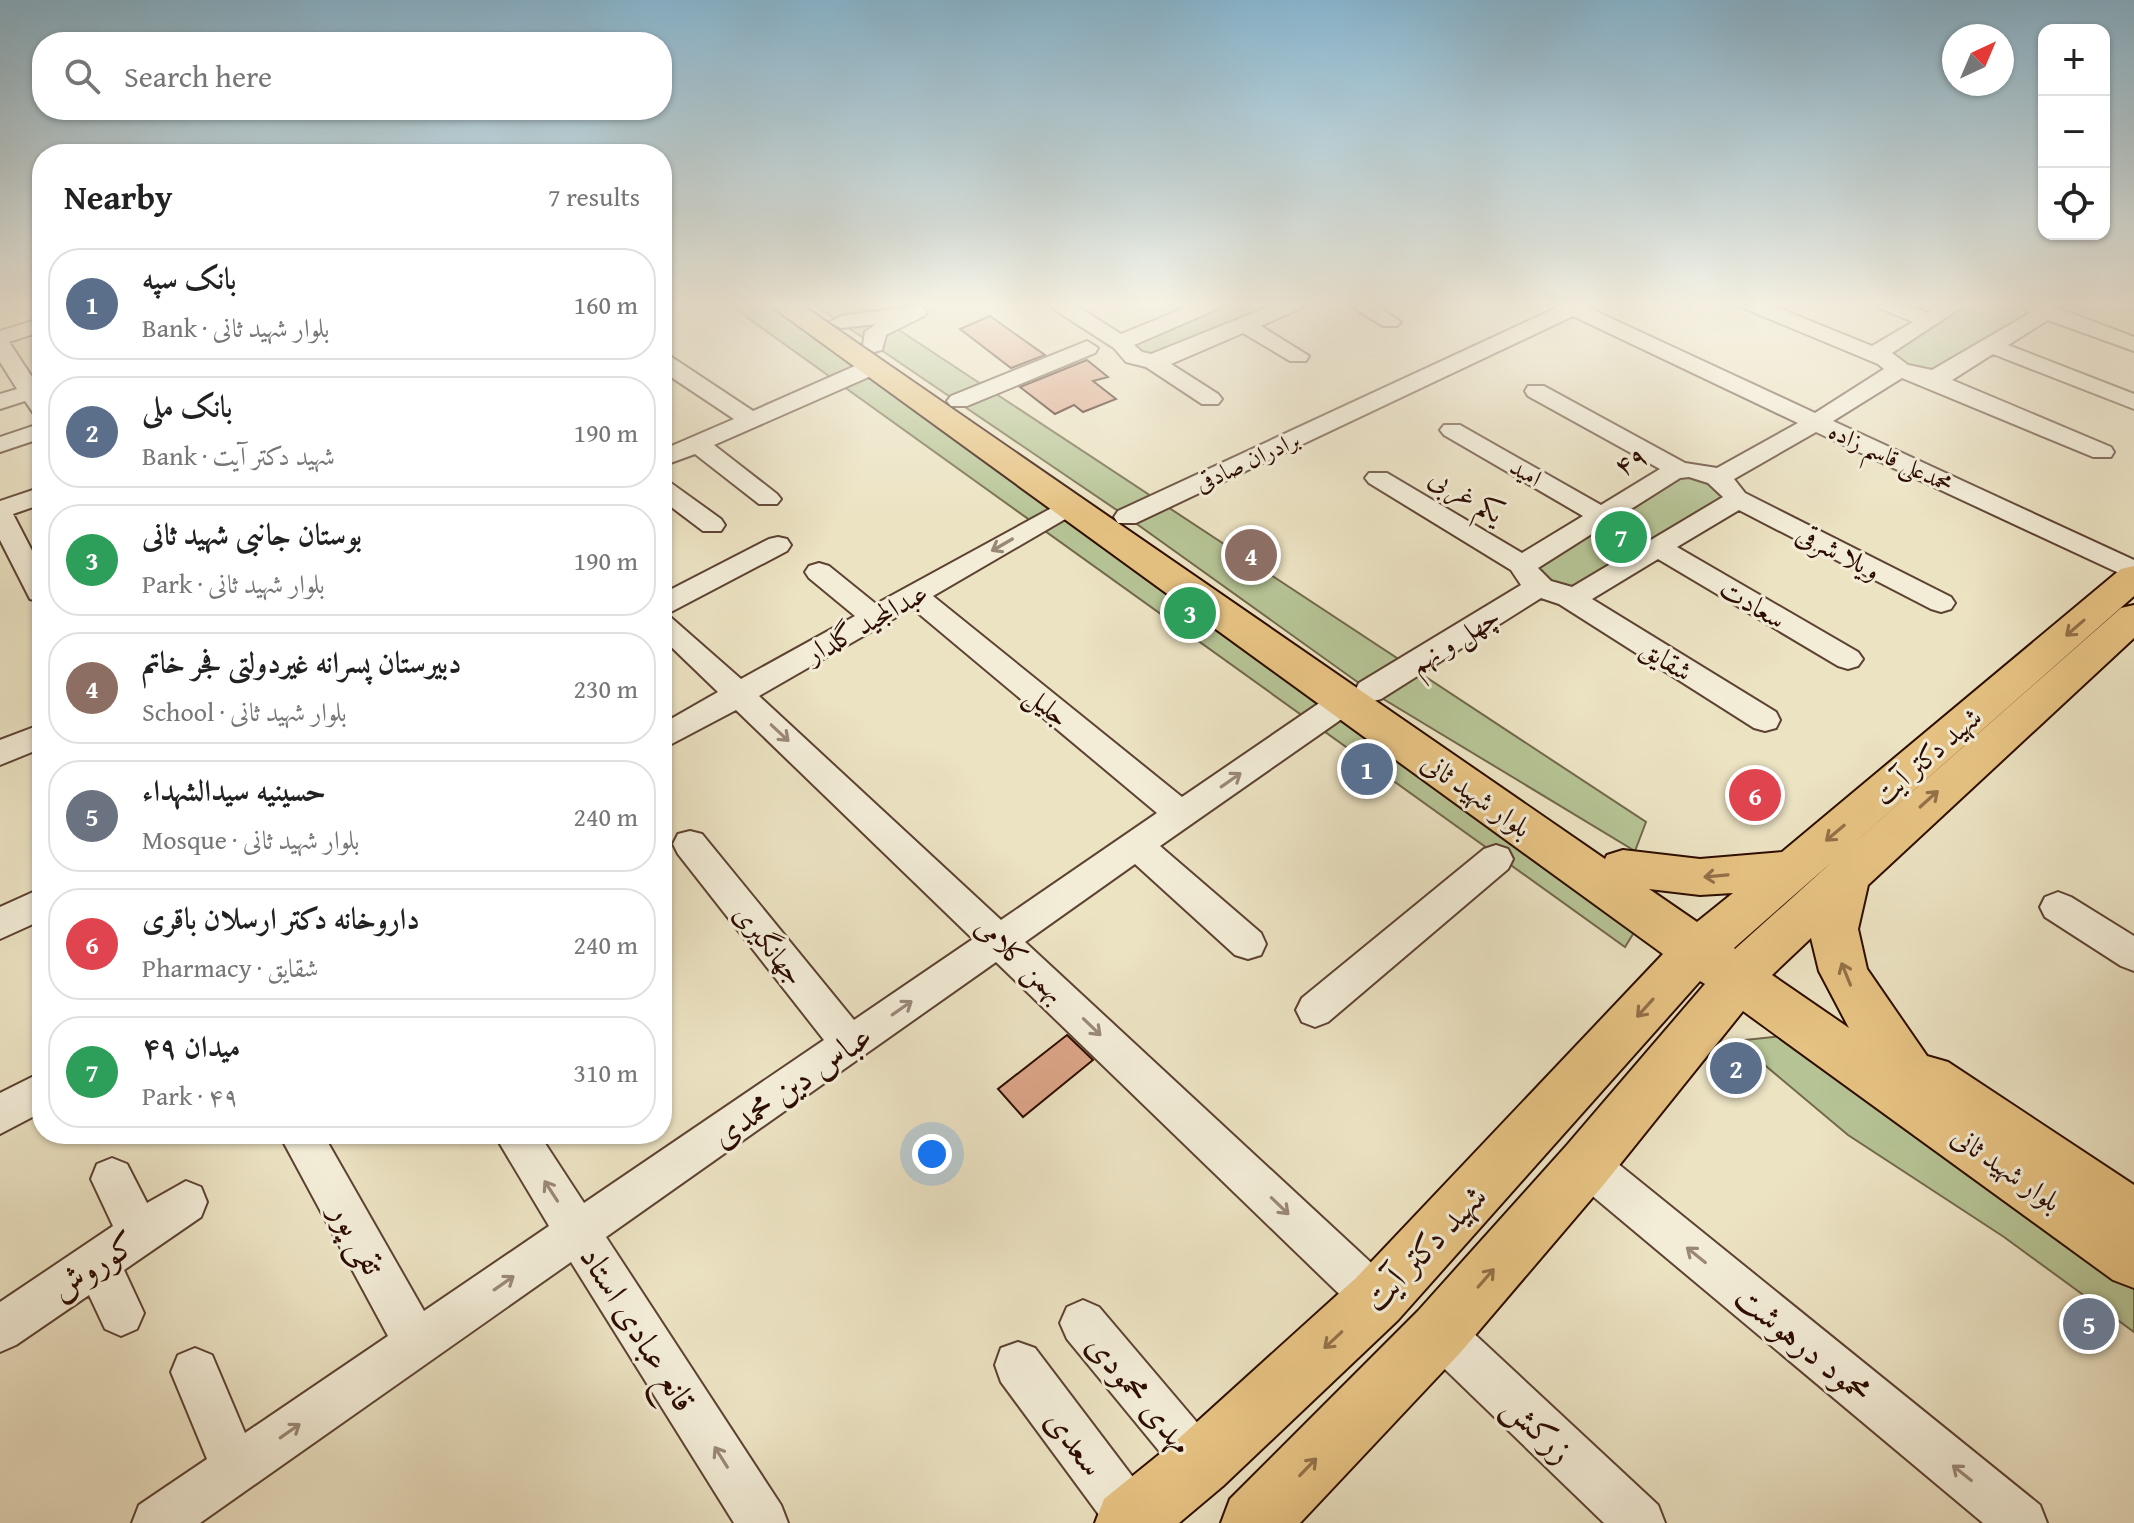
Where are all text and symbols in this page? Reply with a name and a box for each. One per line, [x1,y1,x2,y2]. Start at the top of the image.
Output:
north arrow [1942,24,2014,96]
map controls [2038,24,2110,240]
button: + [2038,24,2110,96]
search box [32,32,672,120]
icon: search [60,54,104,98]
text: Search here [124,54,272,98]
button: − [2038,96,2110,168]
button: locate [2038,168,2110,240]
text: Nearby [64,172,173,221]
text: 7 results [548,177,640,216]
text: بانک سپه [142,256,237,300]
text: 1 [85,285,99,324]
text: 160 m [573,285,638,324]
text: Bank · بلوار شهید ثانی [142,308,329,347]
text: بانک ملی [142,384,232,428]
text: 2 [85,413,99,452]
text: 190 m [573,413,638,452]
street label: محمدعلی قاسم زاده [1820,413,1959,507]
street label: برادران صادقی [1189,422,1305,500]
street label: ۴۹ [1606,434,1654,486]
text: Bank · شهید دکتر آیت [142,436,335,475]
street label: امید [1504,449,1548,495]
street label: یکم غربی [1418,456,1513,539]
pin: 7 [1595,507,1647,567]
text: بوستان جانبی شهید ثانی [142,512,362,556]
street label: ویلا شرقی [1789,512,1889,590]
pin: 4 [1225,525,1277,585]
one-way arrow [991,537,1014,553]
text: 3 [85,541,99,580]
text: 190 m [573,541,638,580]
text: Park · بلوار شهید ثانی [142,564,325,603]
street label: سعادت [1712,567,1794,639]
street label: عبدالمجید گلدار [794,571,935,674]
pin: 3 [1164,583,1216,643]
street label: چهل و نهم [1401,595,1511,689]
one-way arrow [2065,619,2085,637]
street label: شقایق [1633,627,1701,691]
text: دبیرستان پسرانه غیردولتی فجر خاتم [142,640,462,684]
text: 4 [85,669,99,708]
text: 230 m [573,669,638,708]
street label: جلیل [1017,674,1079,736]
text: School · بلوار شهید ثانی [142,692,347,731]
street label: شهید دکتر آیت [1864,696,1990,814]
one-way arrow [770,723,789,742]
pin: 1 [1341,739,1393,799]
street label: بلوار شهید ثانی [1414,741,1540,847]
pin: 6 [1729,765,1781,825]
text: حسینیه سیدالشهداء [142,768,326,812]
one-way arrow [1220,772,1242,788]
one-way arrow [1919,791,1939,809]
text: 5 [85,797,99,836]
text: 240 m [573,797,638,836]
text: Mosque · بلوار شهید ثانی [142,820,359,859]
one-way arrow [1825,824,1846,842]
one-way arrow [1703,869,1730,884]
street label: جهانگیری [724,894,816,994]
text: داروخانه دکتر ارسلان باقری [142,896,420,940]
street label: بهمن کلامی [967,906,1075,1012]
text: 6 [85,925,99,964]
text: 240 m [573,925,638,964]
text: Pharmacy · شقایق [142,948,319,987]
one-way arrow [1838,962,1852,987]
one-way arrow [1637,997,1655,1017]
one-way arrow [891,1000,913,1016]
street label: عباس دین محمدی [700,1011,882,1159]
one-way arrow [1082,1017,1102,1036]
text: میدان ۴۹ [142,1024,241,1068]
pin: 2 [1710,1038,1762,1098]
text: 7 [85,1053,99,1092]
text: 310 m [573,1053,638,1092]
text: Park · ۴۹ [142,1076,238,1115]
street label: بلوار شهید ثانی [1944,1115,2070,1221]
your location [912,1134,952,1174]
street label: شهید دکتر آیت [1351,1172,1497,1322]
one-way arrow [543,1180,560,1202]
street label: تقی پور [317,1190,399,1284]
one-way arrow [1270,1196,1289,1215]
street label: کوروش [40,1218,146,1312]
street label: قانع عبادی استاد [563,1235,710,1424]
one-way arrow [1687,1246,1707,1264]
one-way arrow [1477,1268,1495,1288]
street label: محمود درهوشت [1725,1272,1883,1414]
one-way arrow [492,1275,515,1291]
pin: 5 [2063,1294,2115,1354]
street label: مهدی محمودی [1076,1322,1206,1464]
one-way arrow [1323,1330,1343,1349]
street label: زرکش [1493,1382,1585,1474]
street label: سعدی [1034,1398,1118,1486]
one-way arrow [279,1423,301,1439]
one-way arrow [713,1446,729,1469]
one-way arrow [1298,1458,1317,1477]
one-way arrow [1952,1465,1973,1482]

